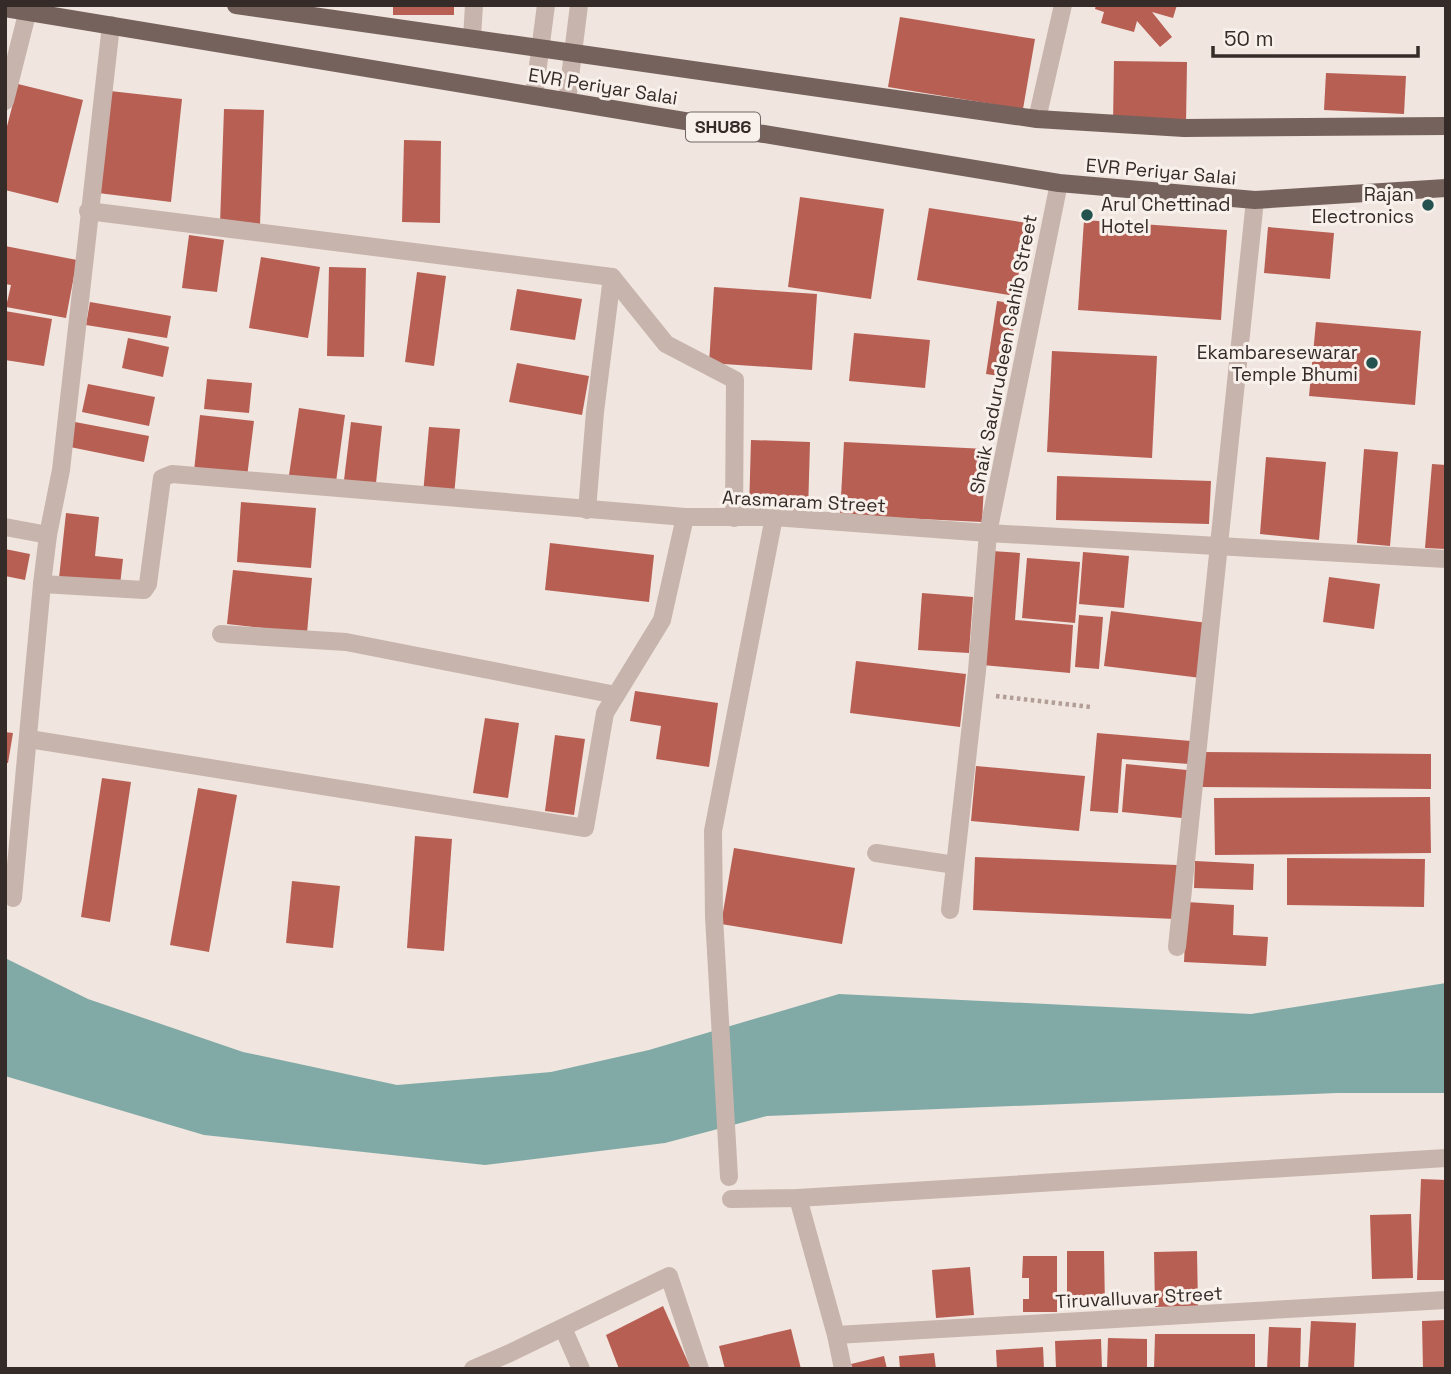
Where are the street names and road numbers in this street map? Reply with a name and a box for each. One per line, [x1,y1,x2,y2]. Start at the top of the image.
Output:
street label: EVR Periyar Salai [526,62,679,111]
road number: SHU86 [686,112,760,142]
street label: EVR Periyar Salai [1085,152,1237,191]
street label: Shaik Sadurudeen Sahib Street [964,212,1043,496]
street label: Arasmaram Street [721,485,887,518]
street label: Tiruvalluvar Street [1055,1281,1223,1314]

